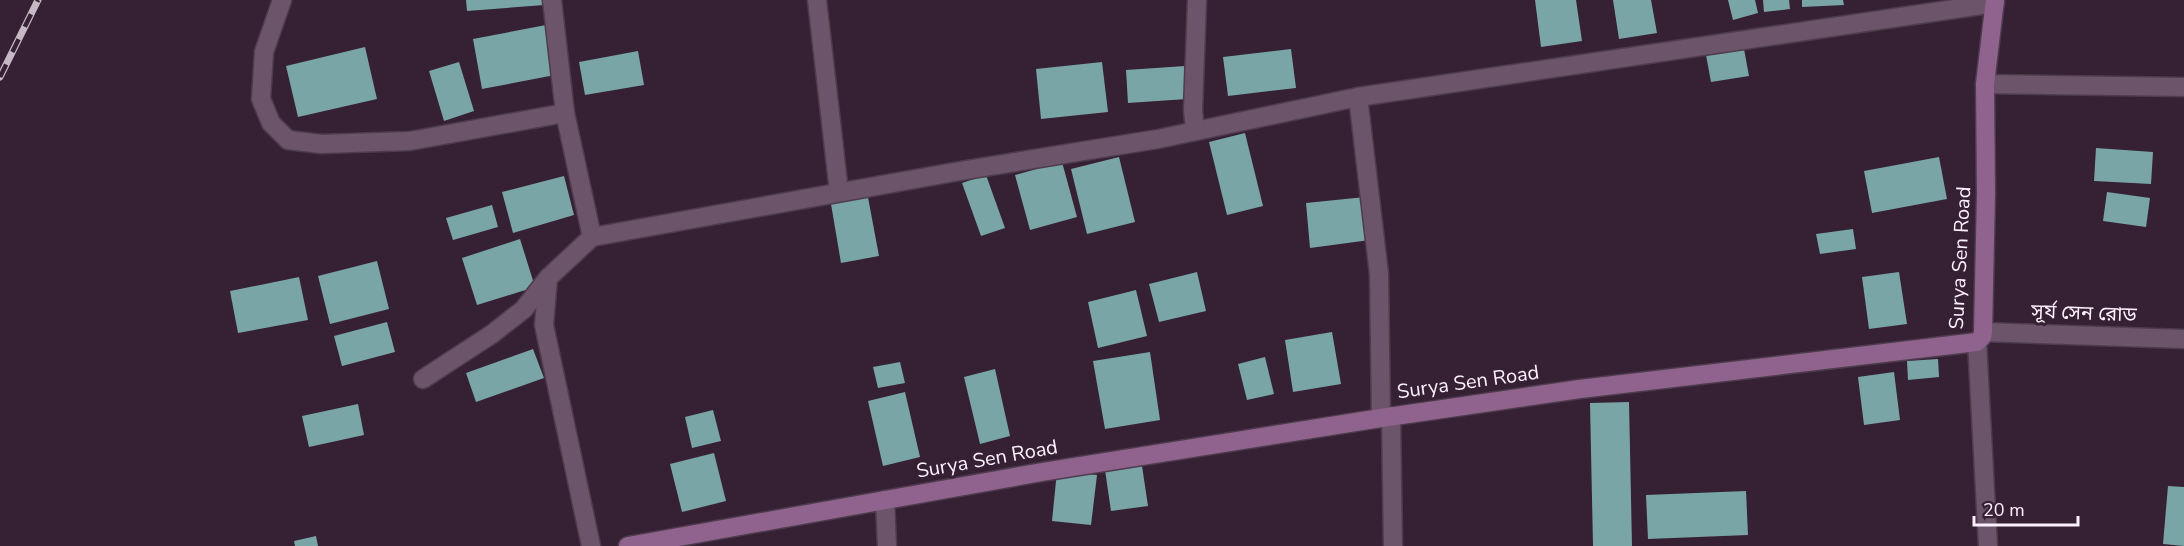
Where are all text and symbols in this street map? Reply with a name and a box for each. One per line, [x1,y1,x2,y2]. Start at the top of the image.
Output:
street label: Surya Sen Road [1943,186,1977,330]
street label: সূর্য সেন রোড [2030,298,2138,328]
street label: Surya Sen Road [1395,359,1541,405]
street label: Surya Sen Road [914,433,1060,485]
scale bar [1974,489,2078,527]
text: 20 m [1983,498,2025,522]

